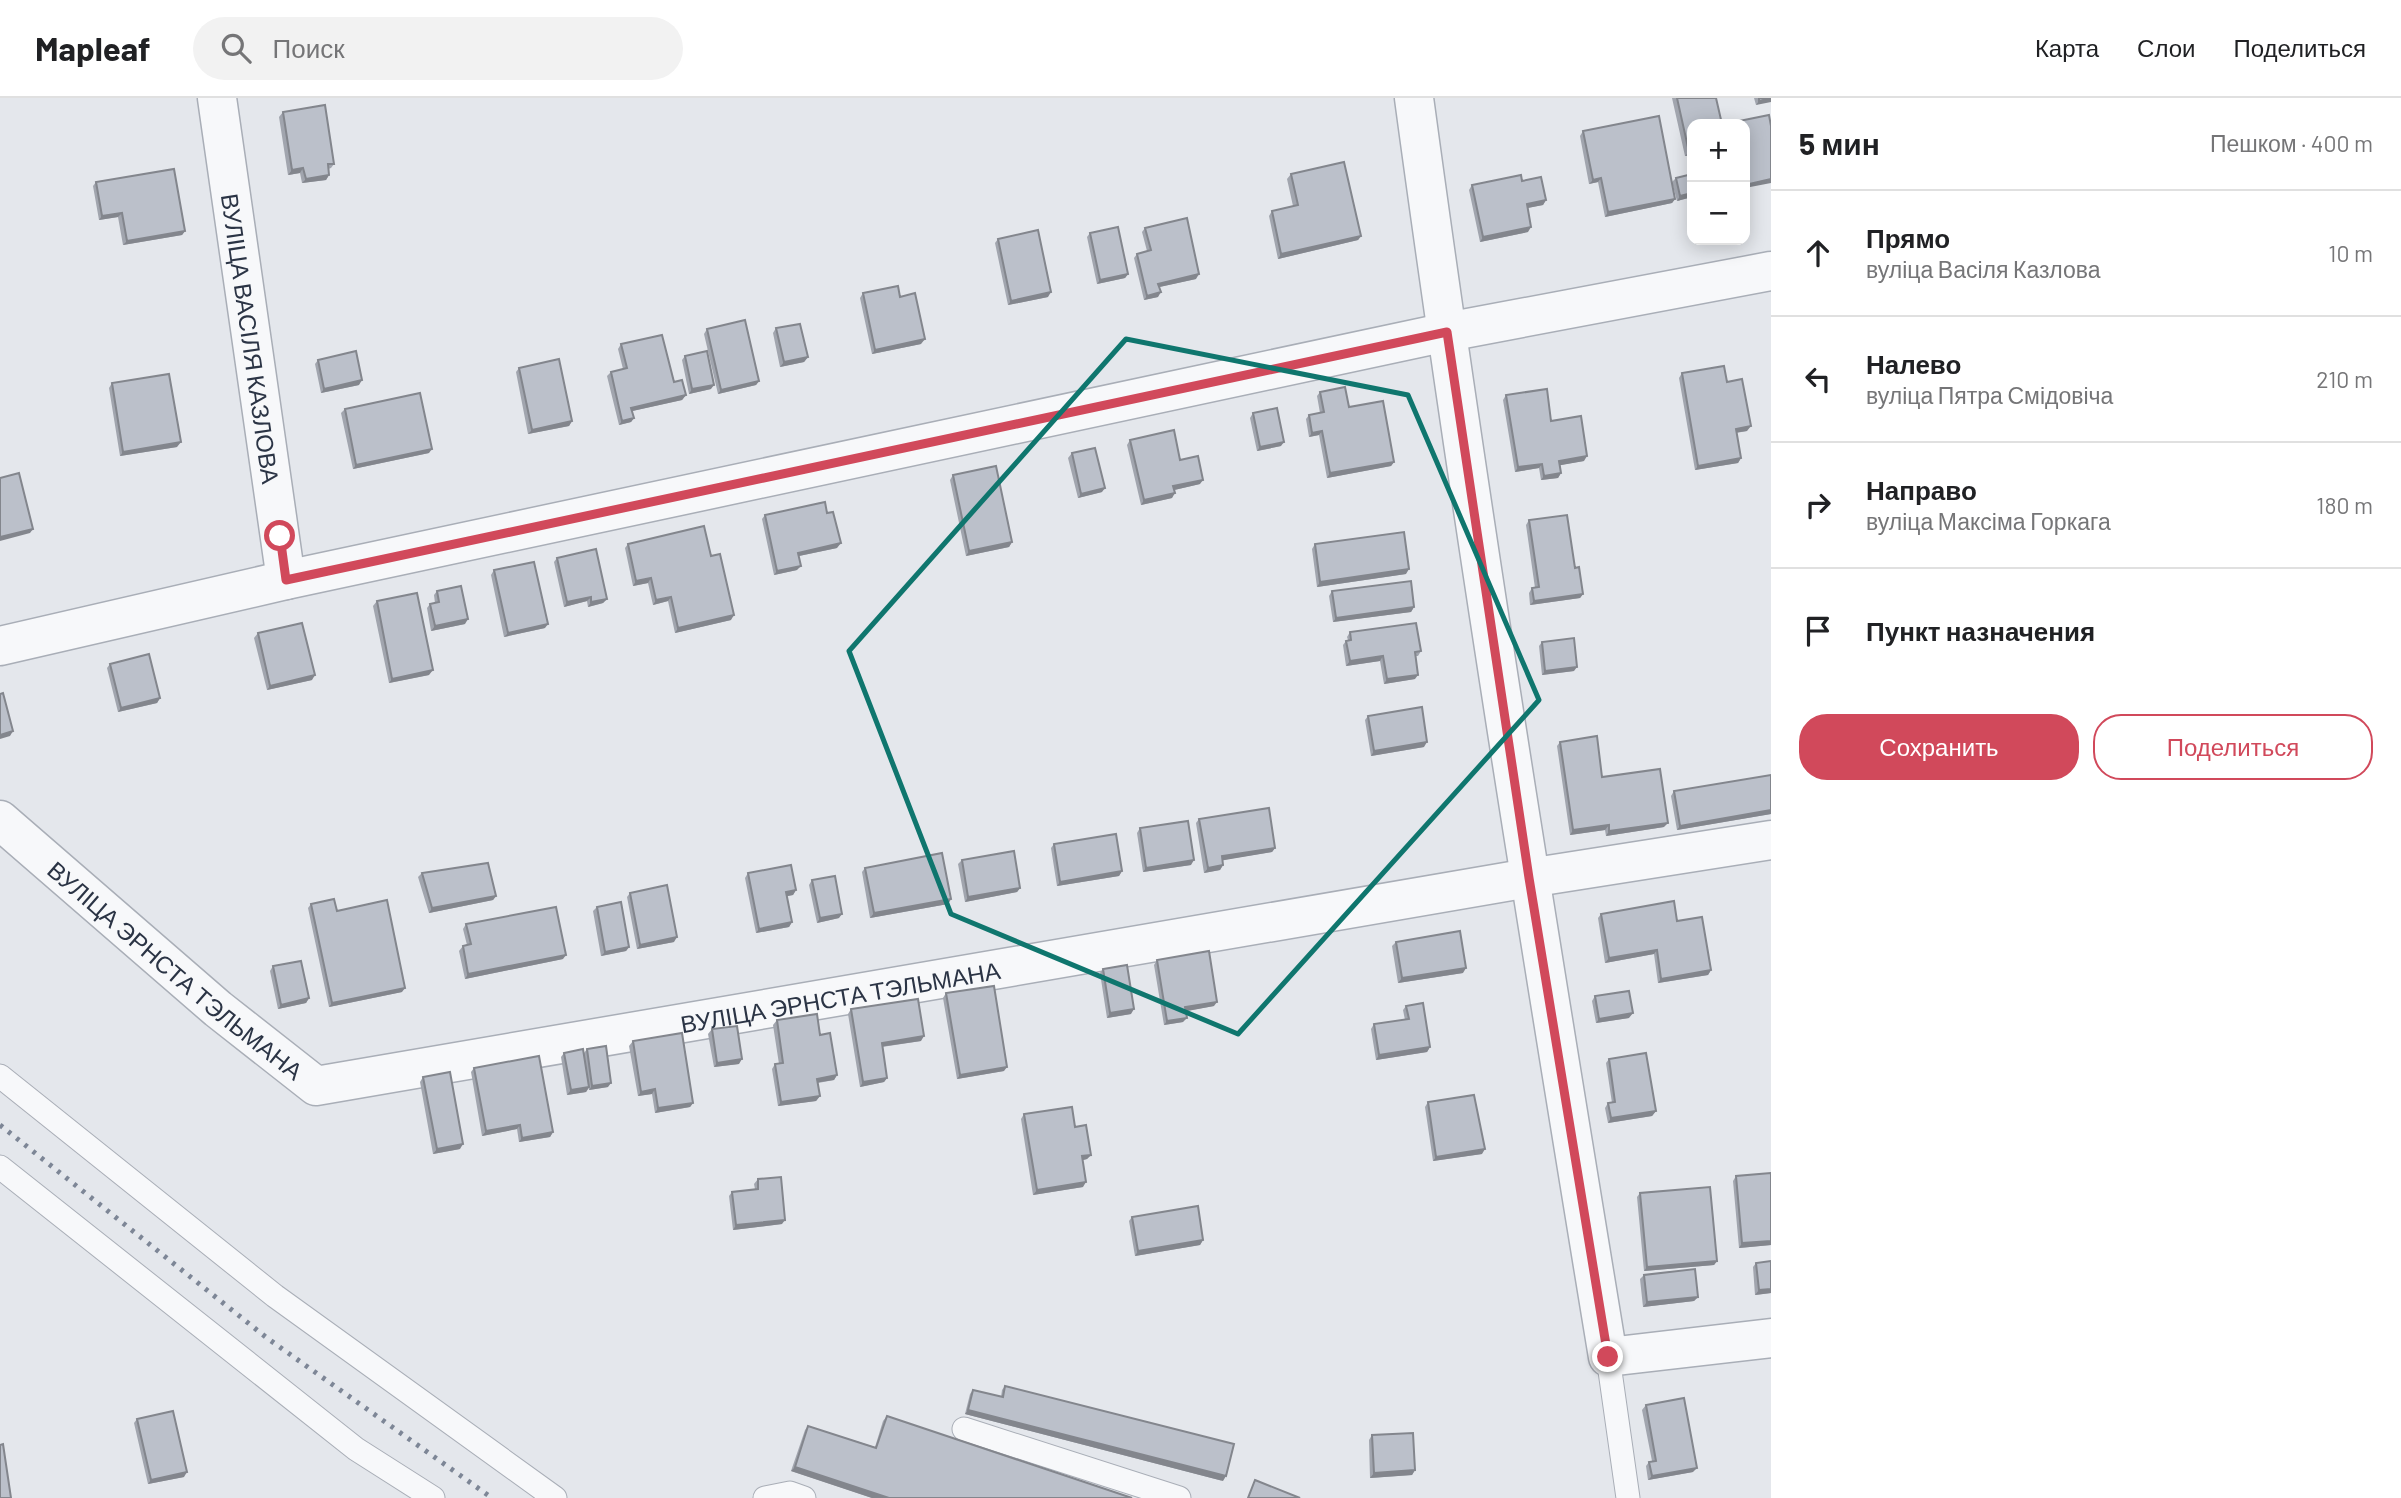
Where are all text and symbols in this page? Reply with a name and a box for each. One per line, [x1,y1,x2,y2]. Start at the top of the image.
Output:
search box [193,17,683,80]
text: Mapleaf [35,28,151,68]
icon: search [217,29,255,67]
text: Поиск [273,32,345,63]
text: Карта [2035,33,2099,62]
text: Слои [2137,33,2195,62]
text: Поделиться [2233,33,2366,62]
map controls [1687,119,1750,245]
button: + [1687,119,1750,182]
text: 5 мин [1799,125,1880,161]
text: Пешком · 400 m [2210,129,2373,157]
button: − [1687,182,1750,245]
street label: ВУЛІЦА ВАСІЛЯ КАЗЛОВА [216,192,287,486]
text: Прямо [1866,222,1950,253]
icon: ahead [1799,234,1837,272]
text: 10 m [2328,239,2373,267]
text: вуліца Васіля Казлова [1866,255,2100,283]
text: Налево [1866,348,1961,379]
icon: left [1799,360,1837,398]
text: 210 m [2316,365,2373,393]
text: вуліца Пятра Смідовіча [1866,381,2113,409]
text: Направо [1866,474,1977,505]
icon: right [1799,486,1837,524]
text: 180 m [2316,491,2373,519]
text: вуліца Максіма Горкага [1866,507,2111,535]
route start [264,520,295,551]
icon: arrive [1799,612,1837,650]
text: Пункт назначения [1866,615,2095,646]
button: Сохранить [1799,714,2079,780]
button: Поделиться [2093,714,2373,780]
street label: ВУЛІЦА ЭРНСТА ТЭЛЬМАНА [43,854,309,1085]
street label: ВУЛІЦА ЭРНСТА ТЭЛЬМАНА [678,954,1002,1038]
route end [1592,1341,1623,1372]

